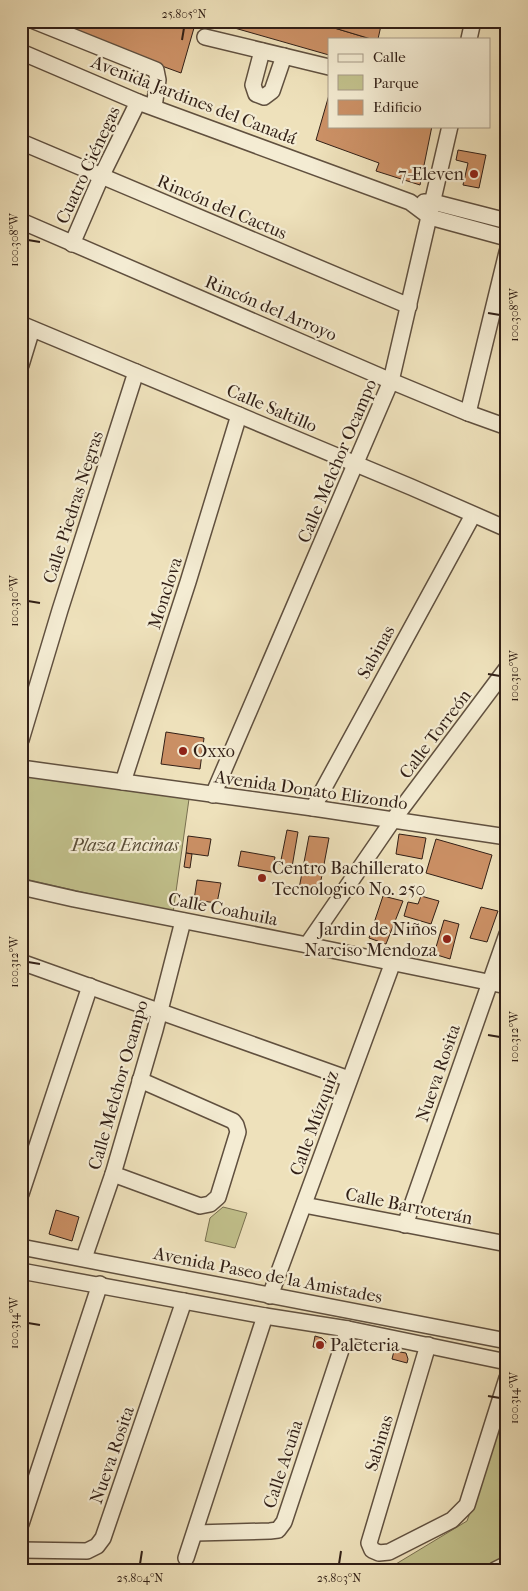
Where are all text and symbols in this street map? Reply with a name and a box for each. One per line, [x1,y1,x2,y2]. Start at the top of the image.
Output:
text: 25.805°N [162,7,207,21]
legend [328,38,490,128]
text: Calle [373,48,406,66]
street label: Avenida Jardines del Canadá [87,51,300,150]
text: Parque [373,74,419,92]
text: Edificio [373,98,422,116]
street label: Cuatro Ciénegas [52,103,125,227]
place label: 7-Eleven [398,164,465,185]
marker: 7-Eleven [468,168,480,180]
street label: Rincón del Cactus [154,171,290,244]
text: 100.308°W [7,212,21,267]
street label: Rincón del Arroyo [202,271,340,346]
text: 100.308°W [507,287,521,342]
street label: Calle Melchor Ocampo [293,376,381,546]
street label: Calle Saltillo [223,380,320,437]
street label: Calle Piedras Negras [39,428,108,586]
street label: Monclova [144,554,187,632]
text: 100.310°W [7,574,21,627]
street label: Sabinas [353,622,400,683]
text: 100.310°W [507,649,521,702]
street label: Calle Torreón [395,685,476,783]
place label: Oxxo [193,741,235,762]
marker: Oxxo [177,745,189,757]
street label: Avenida Donato Elizondo [212,766,409,814]
park label: Plaza Encinas [70,835,179,856]
place label: Centro Bachillerato Tecnologico No. 250 [272,858,425,900]
marker: Centro Bachillerato Tecnologico No. 250 [256,872,268,884]
street label: Calle Coahuila [166,889,280,931]
place label: Jardin de Niños Narciso Mendoza [304,919,438,961]
marker: Jardin de Niños Narciso Mendoza [441,933,453,945]
text: 100.312°W [7,935,21,988]
street label: Calle Melchor Ocampo [84,998,153,1173]
text: 100.312°W [507,1010,521,1063]
street label: Nueva Rosita [412,1021,465,1125]
street label: Calle Múzquiz [286,1068,343,1179]
street label: Calle Barroterán [344,1184,475,1229]
street label: Avenida Paseo de la Amistades [151,1243,384,1308]
text: 100.314°W [7,1296,21,1349]
place label: Paleteria [330,1335,400,1356]
marker: Paleteria [314,1339,326,1351]
text: 100.314°W [507,1371,521,1424]
street label: Nueva Rosita [86,1403,139,1507]
street label: Sabinas [361,1412,398,1474]
street label: Calle Acuña [259,1417,308,1511]
text: 25.804°N [117,1571,163,1585]
text: 25.803°N [317,1571,361,1585]

